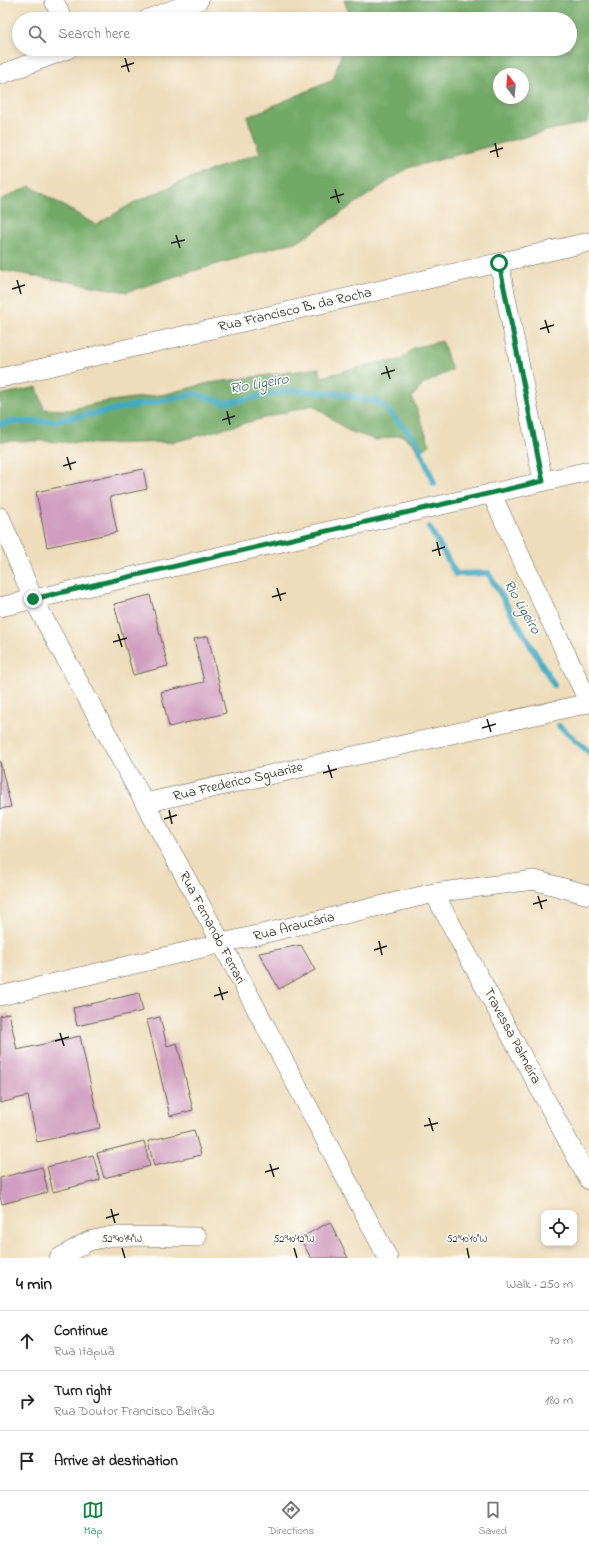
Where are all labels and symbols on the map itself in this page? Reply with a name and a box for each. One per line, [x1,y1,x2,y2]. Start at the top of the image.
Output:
north arrow [493,68,529,104]
route start [490,254,508,272]
street label: Rua Francisco B. da Rocha [216,282,374,338]
water label: Rio Ligeiro [228,368,292,401]
water label: Rio Ligeiro [497,576,547,640]
route end [24,590,42,608]
street label: Rua Frederico Sguarize [171,757,306,808]
street label: Rua Fernando Ferrari [173,868,251,988]
street label: Rua Araucária [251,907,337,947]
street label: Travessa Palmeira [478,984,546,1088]
text: 52°40'14"W [102,1232,142,1247]
text: 52°40'12"W [273,1232,315,1247]
text: 52°40'10"W [447,1232,487,1247]

